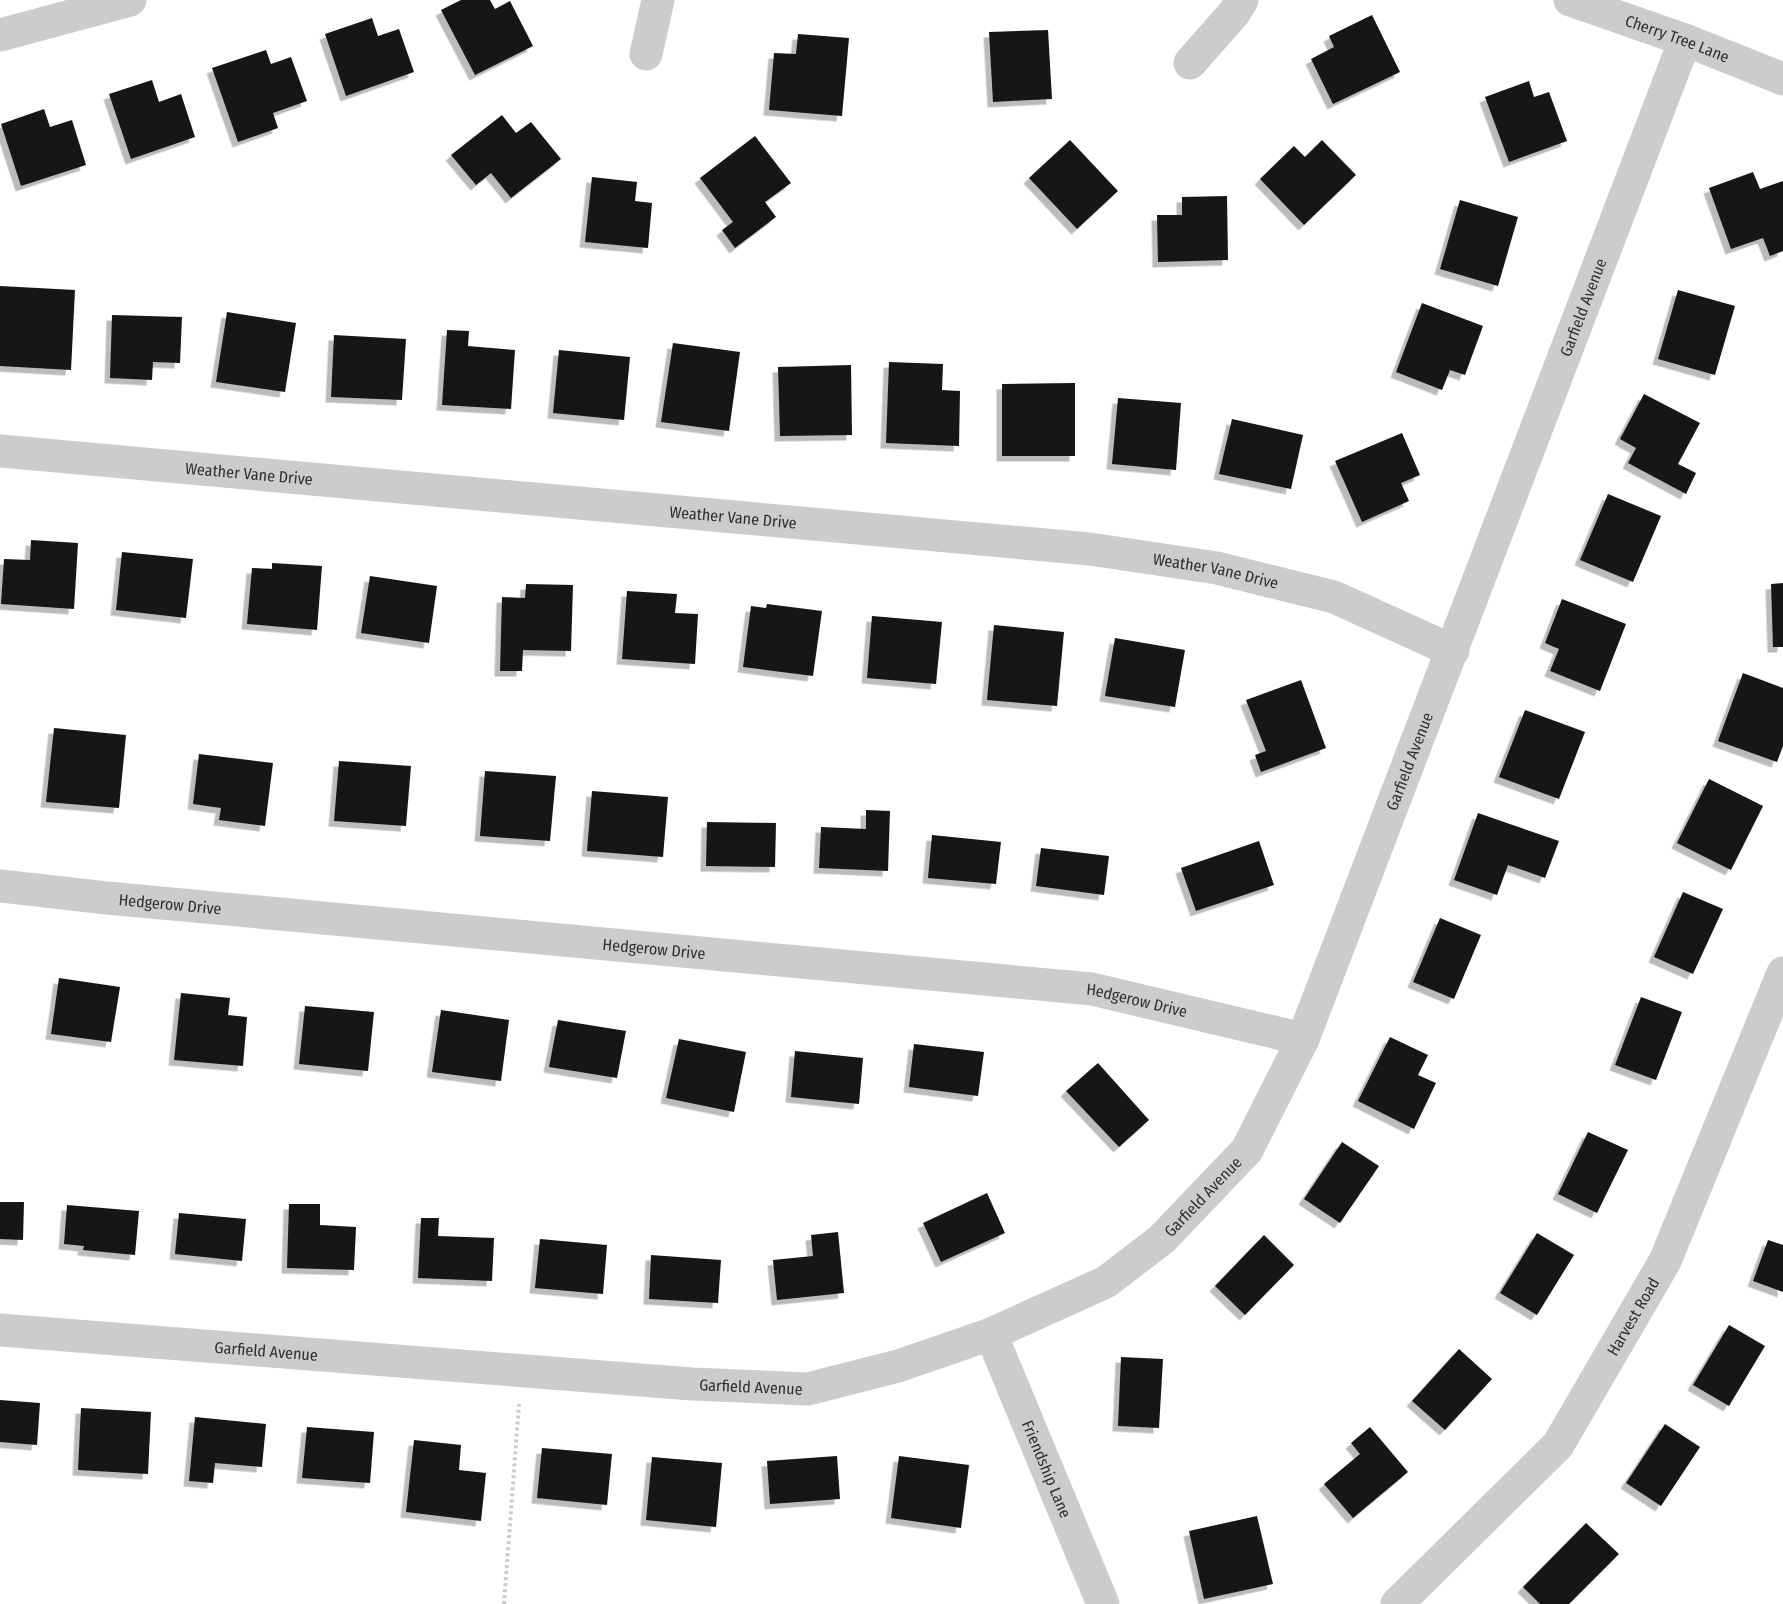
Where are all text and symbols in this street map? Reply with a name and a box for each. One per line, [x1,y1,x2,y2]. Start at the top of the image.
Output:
street label: Cherry Tree Lane [1623,11,1732,66]
street label: Garfield Avenue [1555,256,1610,359]
street label: Weather Vane Drive [185,458,314,489]
street label: Weather Vane Drive [669,502,798,532]
street label: Weather Vane Drive [1152,549,1281,592]
street label: Garfield Avenue [1382,709,1437,813]
street label: Hedgerow Drive [118,890,222,918]
street label: Hedgerow Drive [602,934,706,963]
street label: Hedgerow Drive [1086,979,1189,1021]
street label: Garfield Avenue [1160,1152,1245,1241]
street label: Harvest Road [1603,1274,1663,1359]
street label: Garfield Avenue [214,1337,319,1364]
street label: Garfield Avenue [699,1375,803,1398]
street label: Friendship Lane [1018,1417,1076,1521]

